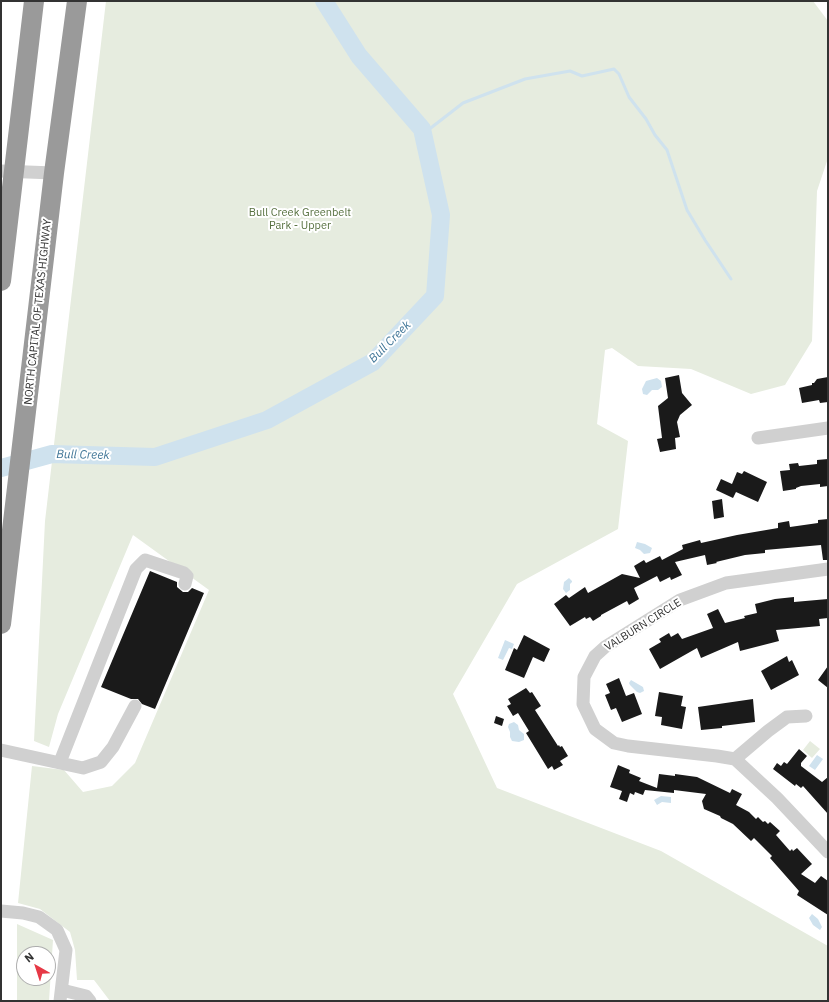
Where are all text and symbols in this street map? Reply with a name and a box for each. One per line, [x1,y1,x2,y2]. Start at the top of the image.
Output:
park label: Bull Creek Greenbelt Park - Upper [249,206,351,232]
street label: NORTH CAPITAL OF TEXAS HIGHWAY [22,218,54,406]
water label: Bull Creek [366,318,414,366]
water label: Bull Creek [56,447,110,463]
street label: VALBURN CIRCLE [602,596,684,654]
north arrow [16,946,56,986]
text: N [22,950,37,965]

